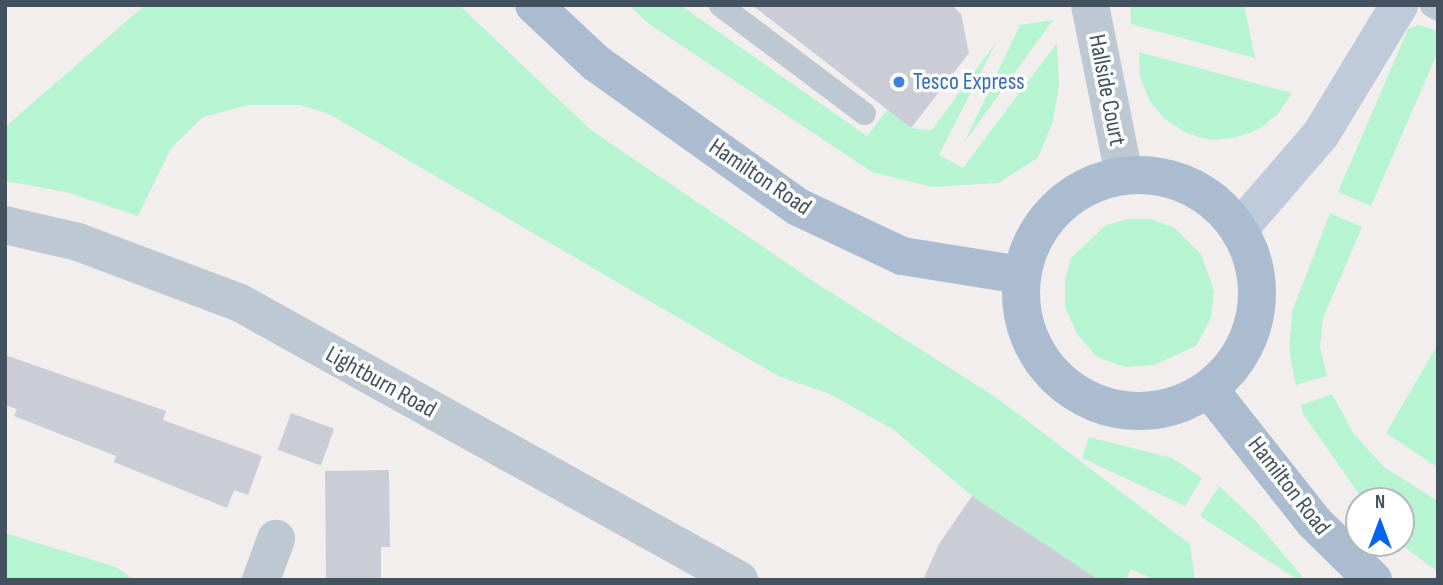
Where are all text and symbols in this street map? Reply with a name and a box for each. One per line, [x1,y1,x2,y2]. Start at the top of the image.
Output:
street label: Hallside Court [1082,32,1132,148]
place label: Tesco Express [913,68,1025,96]
marker: Tesco Express [891,74,907,90]
street label: Hamilton Road [703,132,817,222]
street label: Lightburn Road [321,340,441,424]
street label: Hamilton Road [1242,431,1336,541]
north arrow [1345,487,1415,557]
text: N [1375,491,1385,514]

